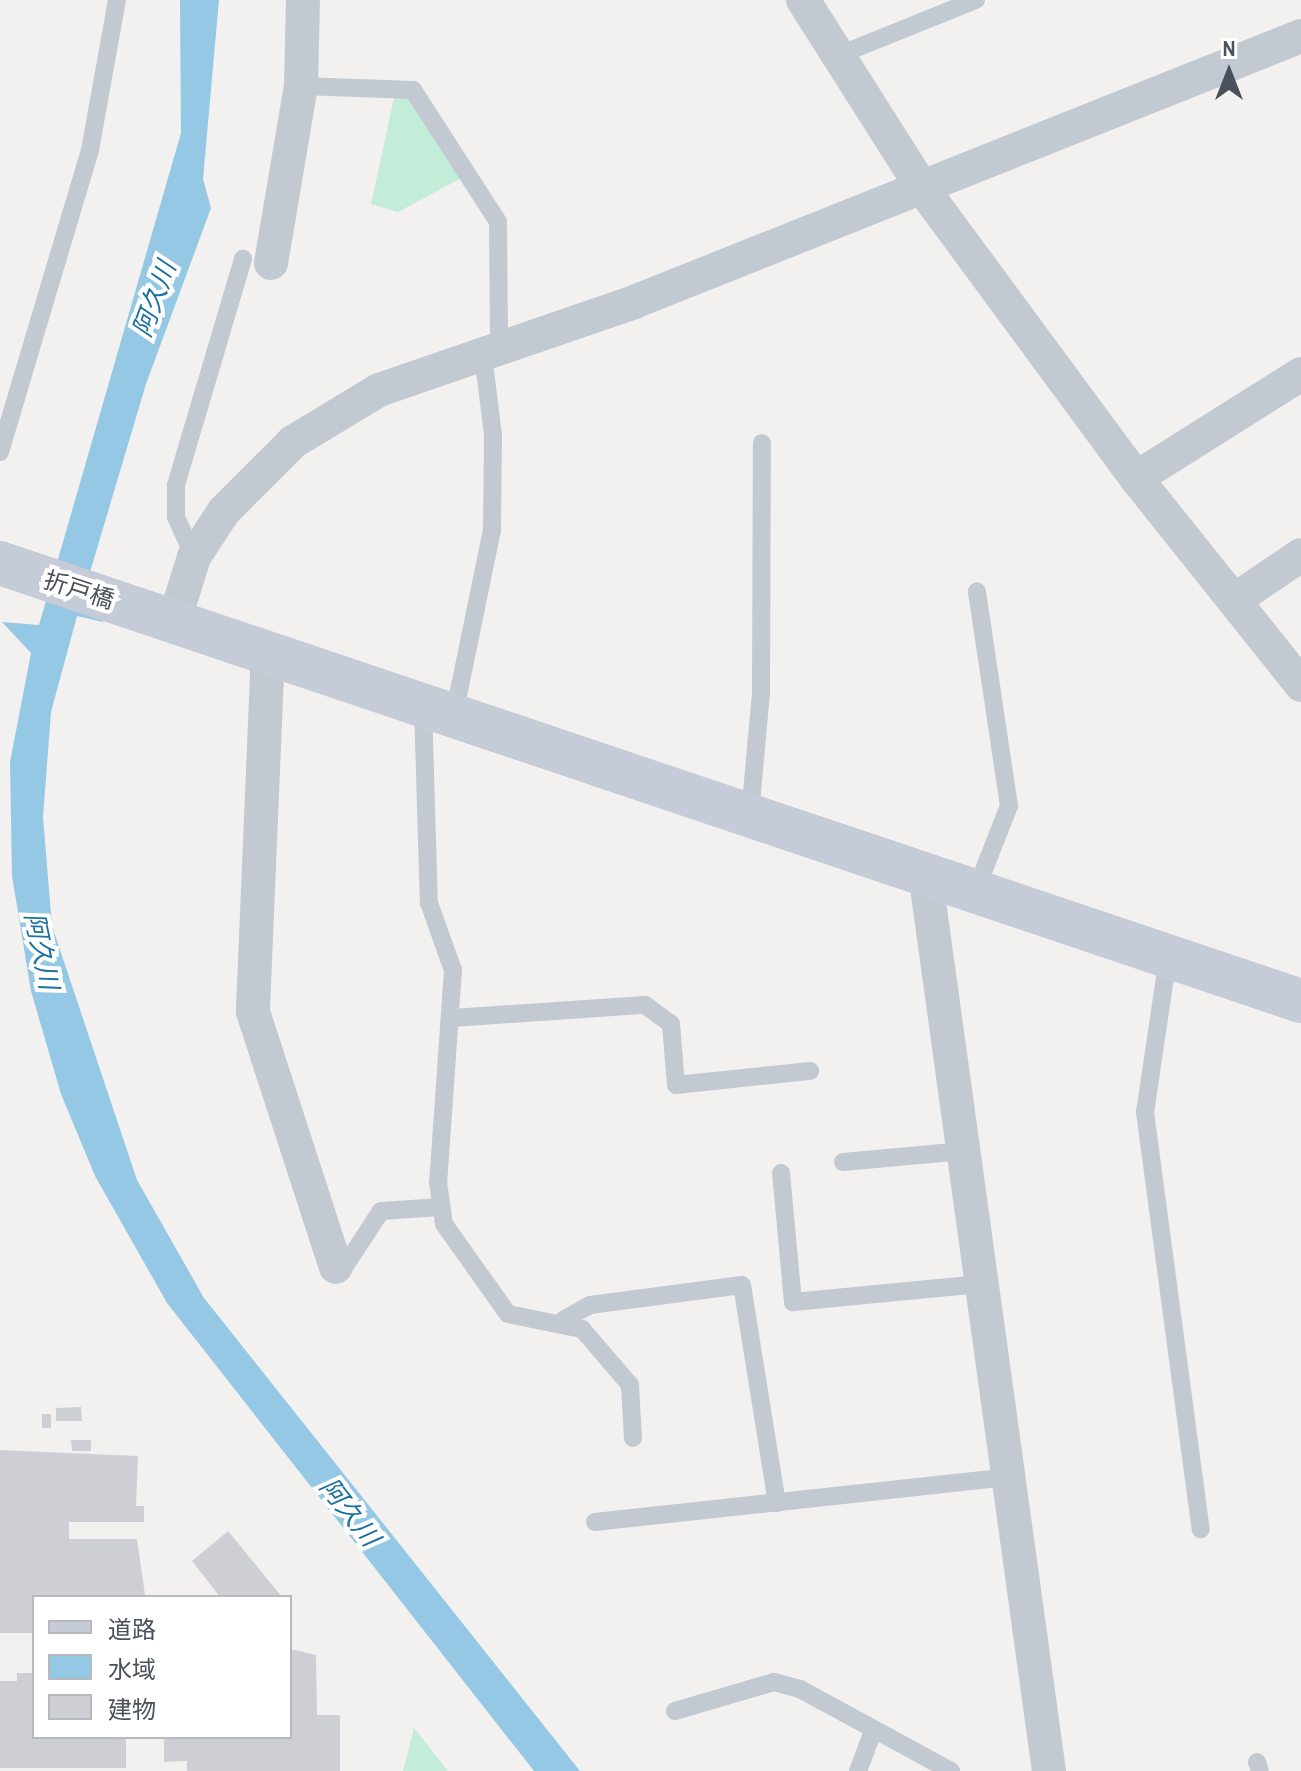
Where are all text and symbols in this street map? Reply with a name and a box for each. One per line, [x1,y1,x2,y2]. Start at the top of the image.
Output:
north arrow [1189,32,1269,112]
text: N [1222,33,1236,63]
water label: 阿久川 [126,257,182,341]
street label: 折戸橋 [40,565,118,615]
water label: 阿久川 [19,910,65,992]
water label: 阿久川 [314,1472,386,1552]
legend [32,1595,292,1739]
text: 道路 [108,1613,156,1645]
text: 水域 [108,1653,156,1685]
text: 建物 [108,1693,156,1725]

